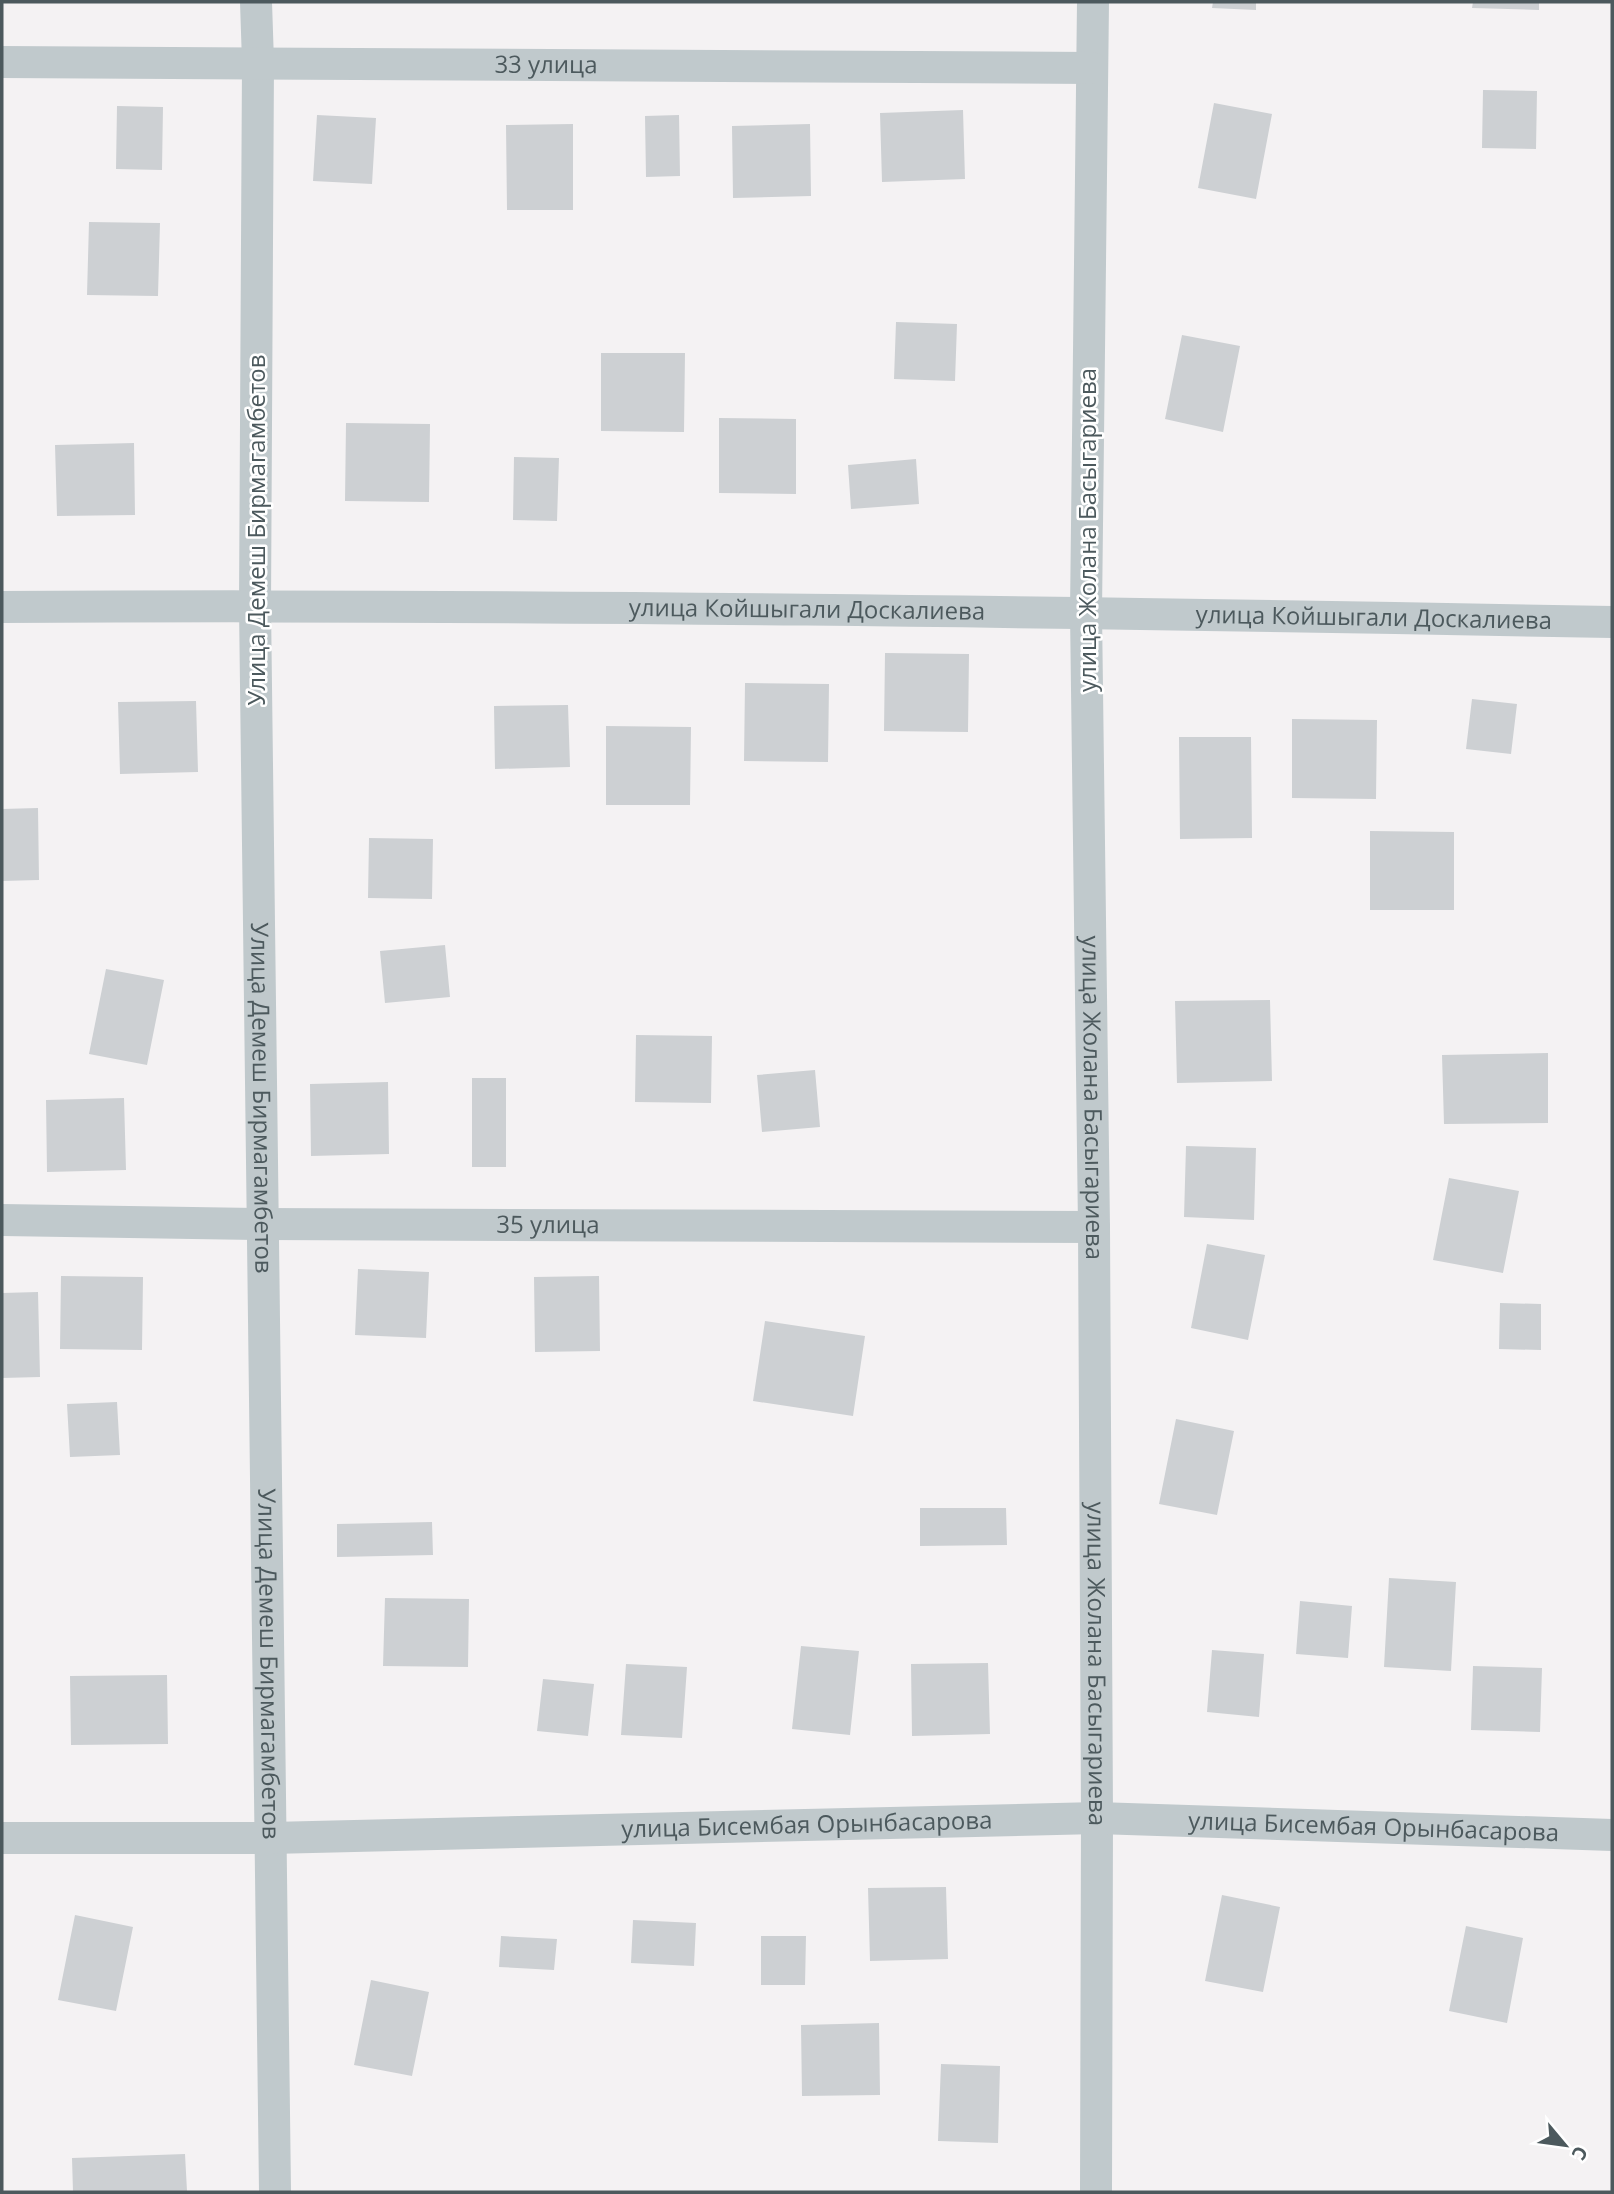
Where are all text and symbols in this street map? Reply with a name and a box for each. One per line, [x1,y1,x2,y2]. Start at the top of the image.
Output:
street label: 33 улица [494,47,598,80]
street label: Улица Демеш Бирмагамбетов [239,354,272,706]
street label: улица Жолана Басыгариева [1070,368,1103,692]
street label: улица Койшыгали Доскалиева [629,590,985,627]
street label: улица Койшыгали Доскалиева [1195,597,1552,636]
street label: Улица Демеш Бирмагамбетов [244,922,281,1274]
street label: улица Жолана Басыгариева [1075,936,1112,1260]
street label: 35 улица [496,1207,600,1240]
street label: Улица Демеш Бирмагамбетов [251,1488,289,1840]
street label: улица Жолана Басыгариева [1080,1502,1115,1826]
street label: улица Бисембая Орынбасарова [621,1803,993,1845]
street label: улица Бисембая Орынбасарова [1188,1803,1560,1848]
north arrow [1530,2110,1600,2180]
text: С [1566,2142,1594,2165]

